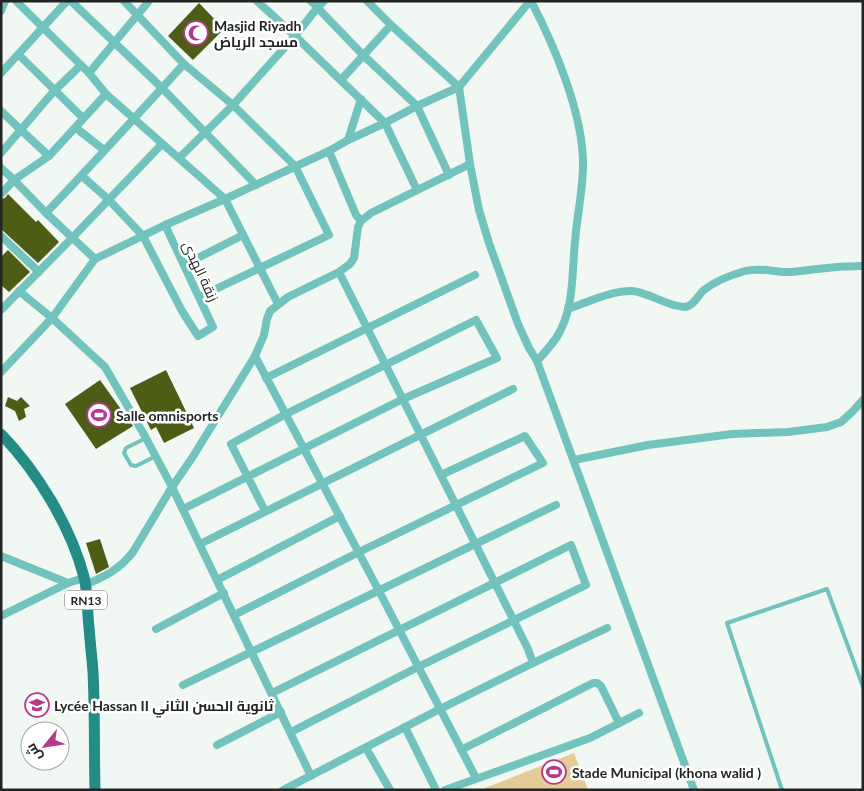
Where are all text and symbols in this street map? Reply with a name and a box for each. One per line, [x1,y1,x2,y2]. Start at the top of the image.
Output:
place label: Masjid Riyadh مسجد الرياض [214,17,301,51]
mosque icon: Masjid Riyadh مسجد الرياض [183,20,209,46]
street label: زنقة الهدى [180,238,222,304]
sports icon: Salle omnisports [86,402,112,428]
place label: Salle omnisports [116,407,218,424]
road number: RN13 [65,590,107,610]
school or university icon: Lycée Hassan II ثانوية الحسن الثاني [24,692,50,718]
place label: Lycée Hassan II ثانوية الحسن الثاني [54,697,274,718]
north arrow [20,721,70,771]
text: ش [21,740,46,765]
sports icon: Stade Municipal (khona walid ) [541,759,567,785]
place label: Stade Municipal (khona walid ) [572,764,761,781]

